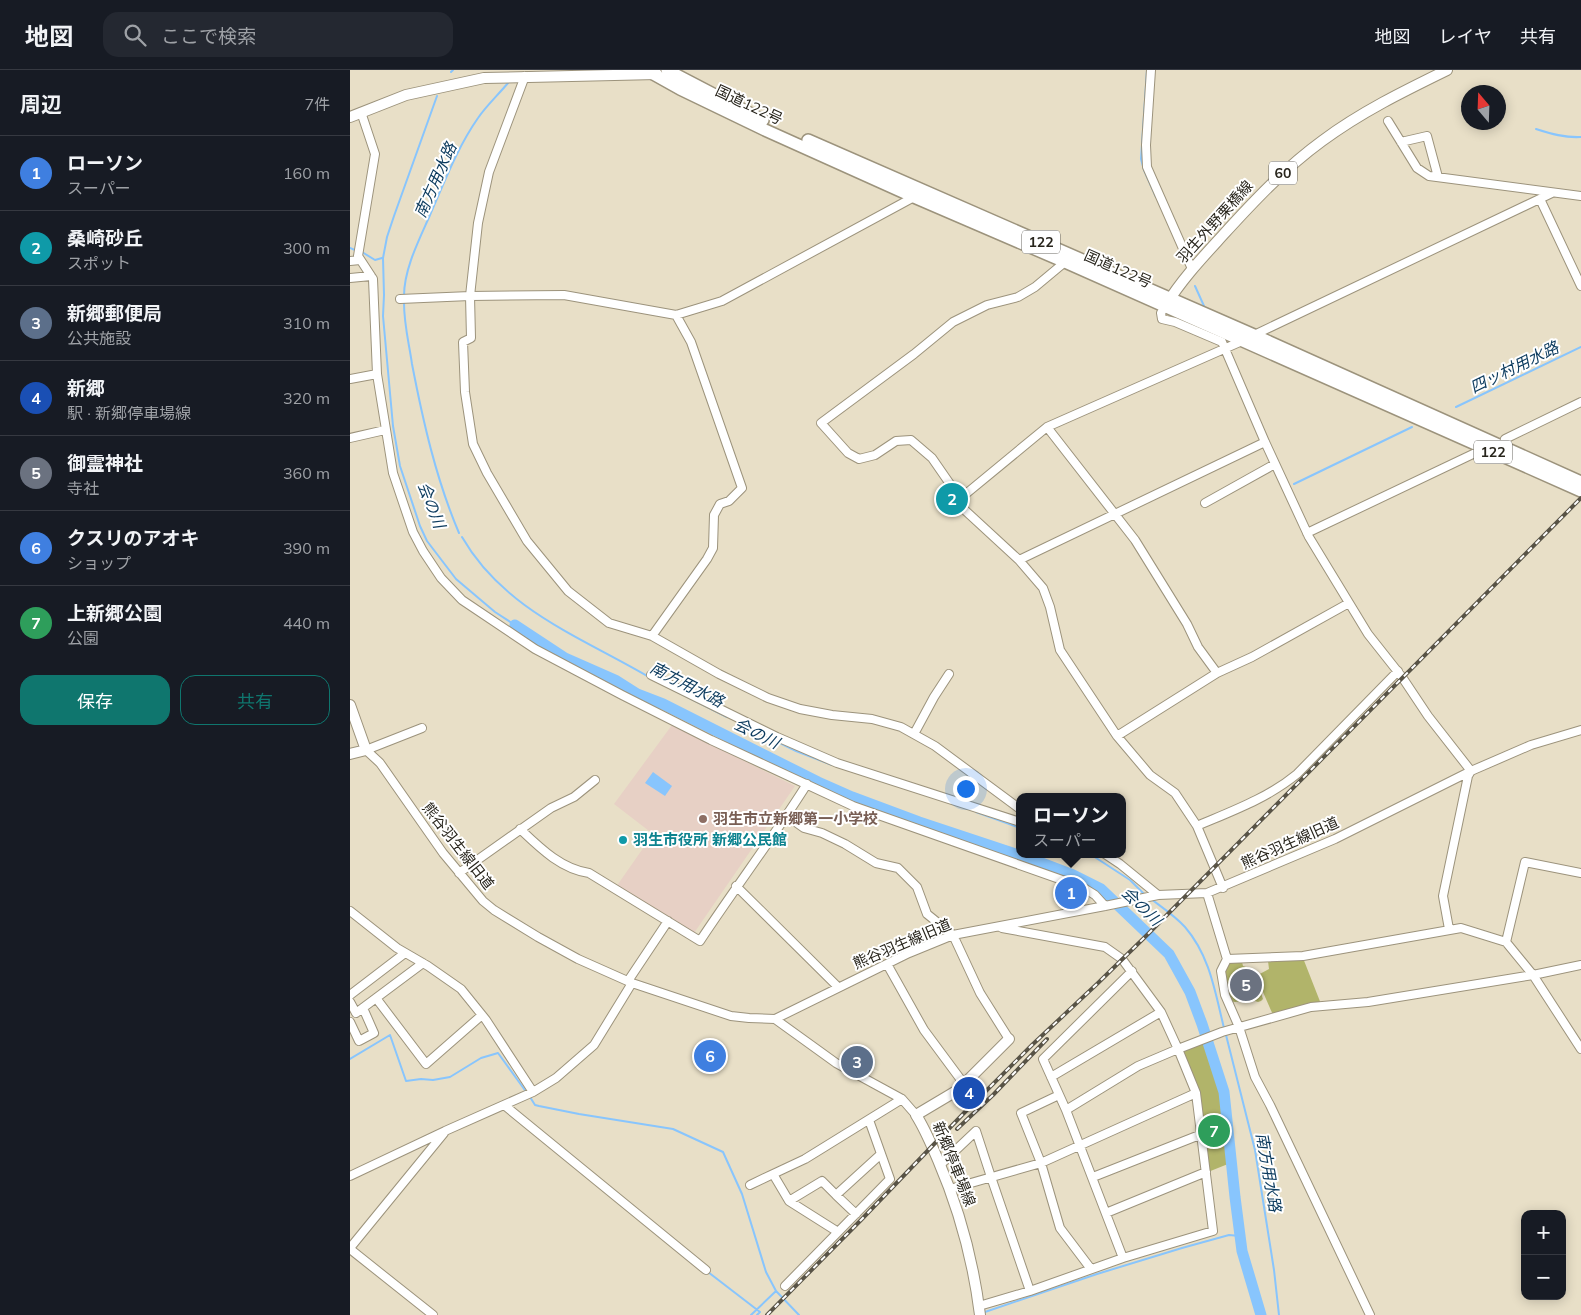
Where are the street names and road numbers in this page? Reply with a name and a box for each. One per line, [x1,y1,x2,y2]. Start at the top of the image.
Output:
street label: 国道122号 [713,81,786,128]
road number: 60 [1269,162,1297,185]
street label: 羽生外野栗橋線 [1172,176,1257,267]
road number: 122 [1022,230,1060,253]
street label: 国道122号 [1081,245,1155,292]
road number: 122 [1474,441,1512,464]
street label: 熊谷羽生線旧道 [419,798,498,893]
street label: 熊谷羽生線旧道 [1238,813,1342,873]
street label: 熊谷羽生線旧道 [850,914,954,973]
street label: 新郷停車場線 [929,1119,980,1209]

